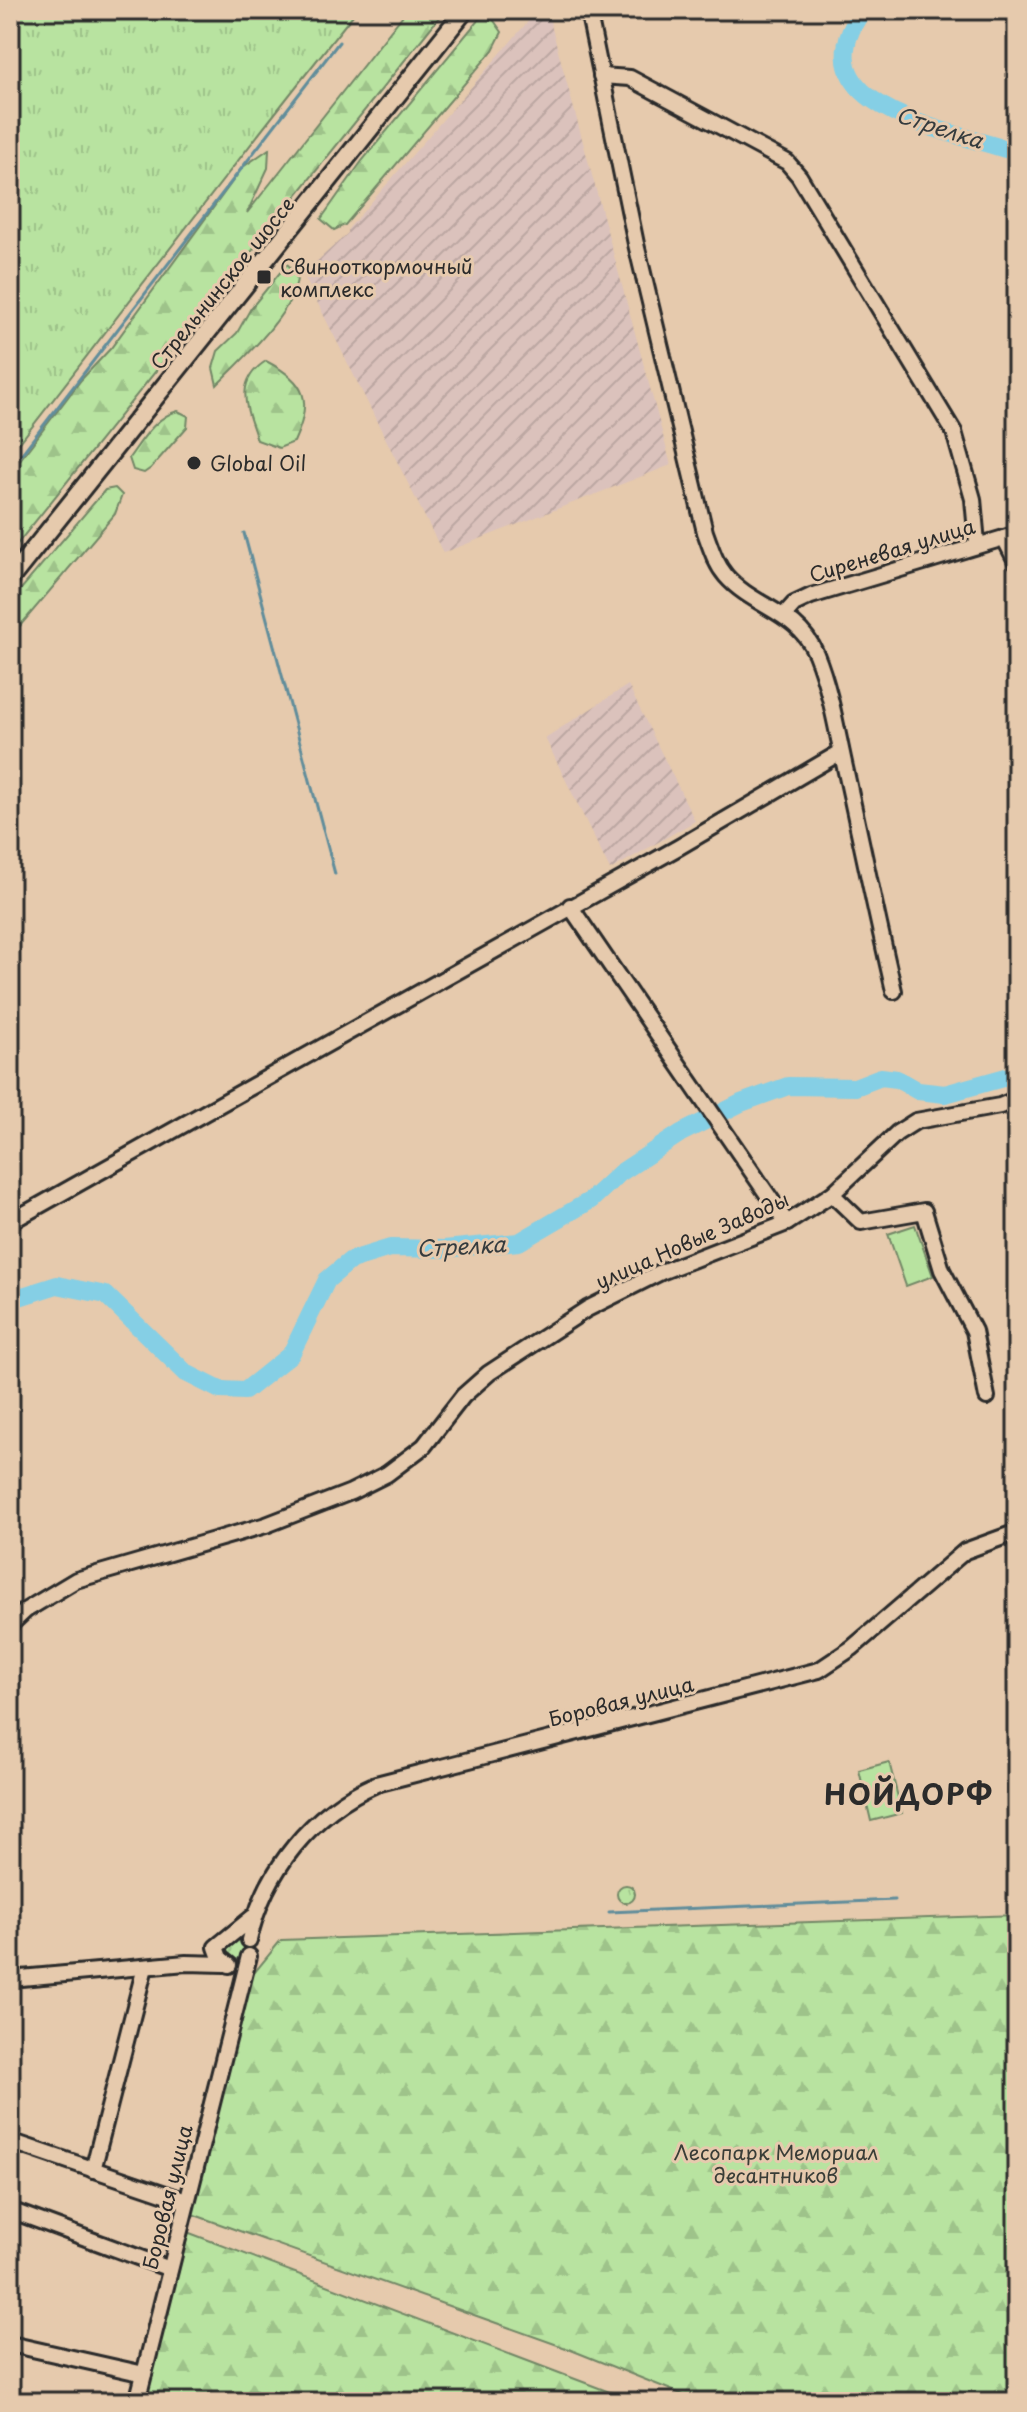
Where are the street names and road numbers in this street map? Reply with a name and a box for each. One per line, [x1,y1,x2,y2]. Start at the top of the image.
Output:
street label: Стрельнинское шоссе [143,190,301,376]
street label: Сиреневая улица [805,510,979,589]
street label: улица Новые Заводы [590,1184,794,1296]
street label: Боровая улица [545,1668,697,1733]
street label: Боровая улица [135,2121,200,2273]

